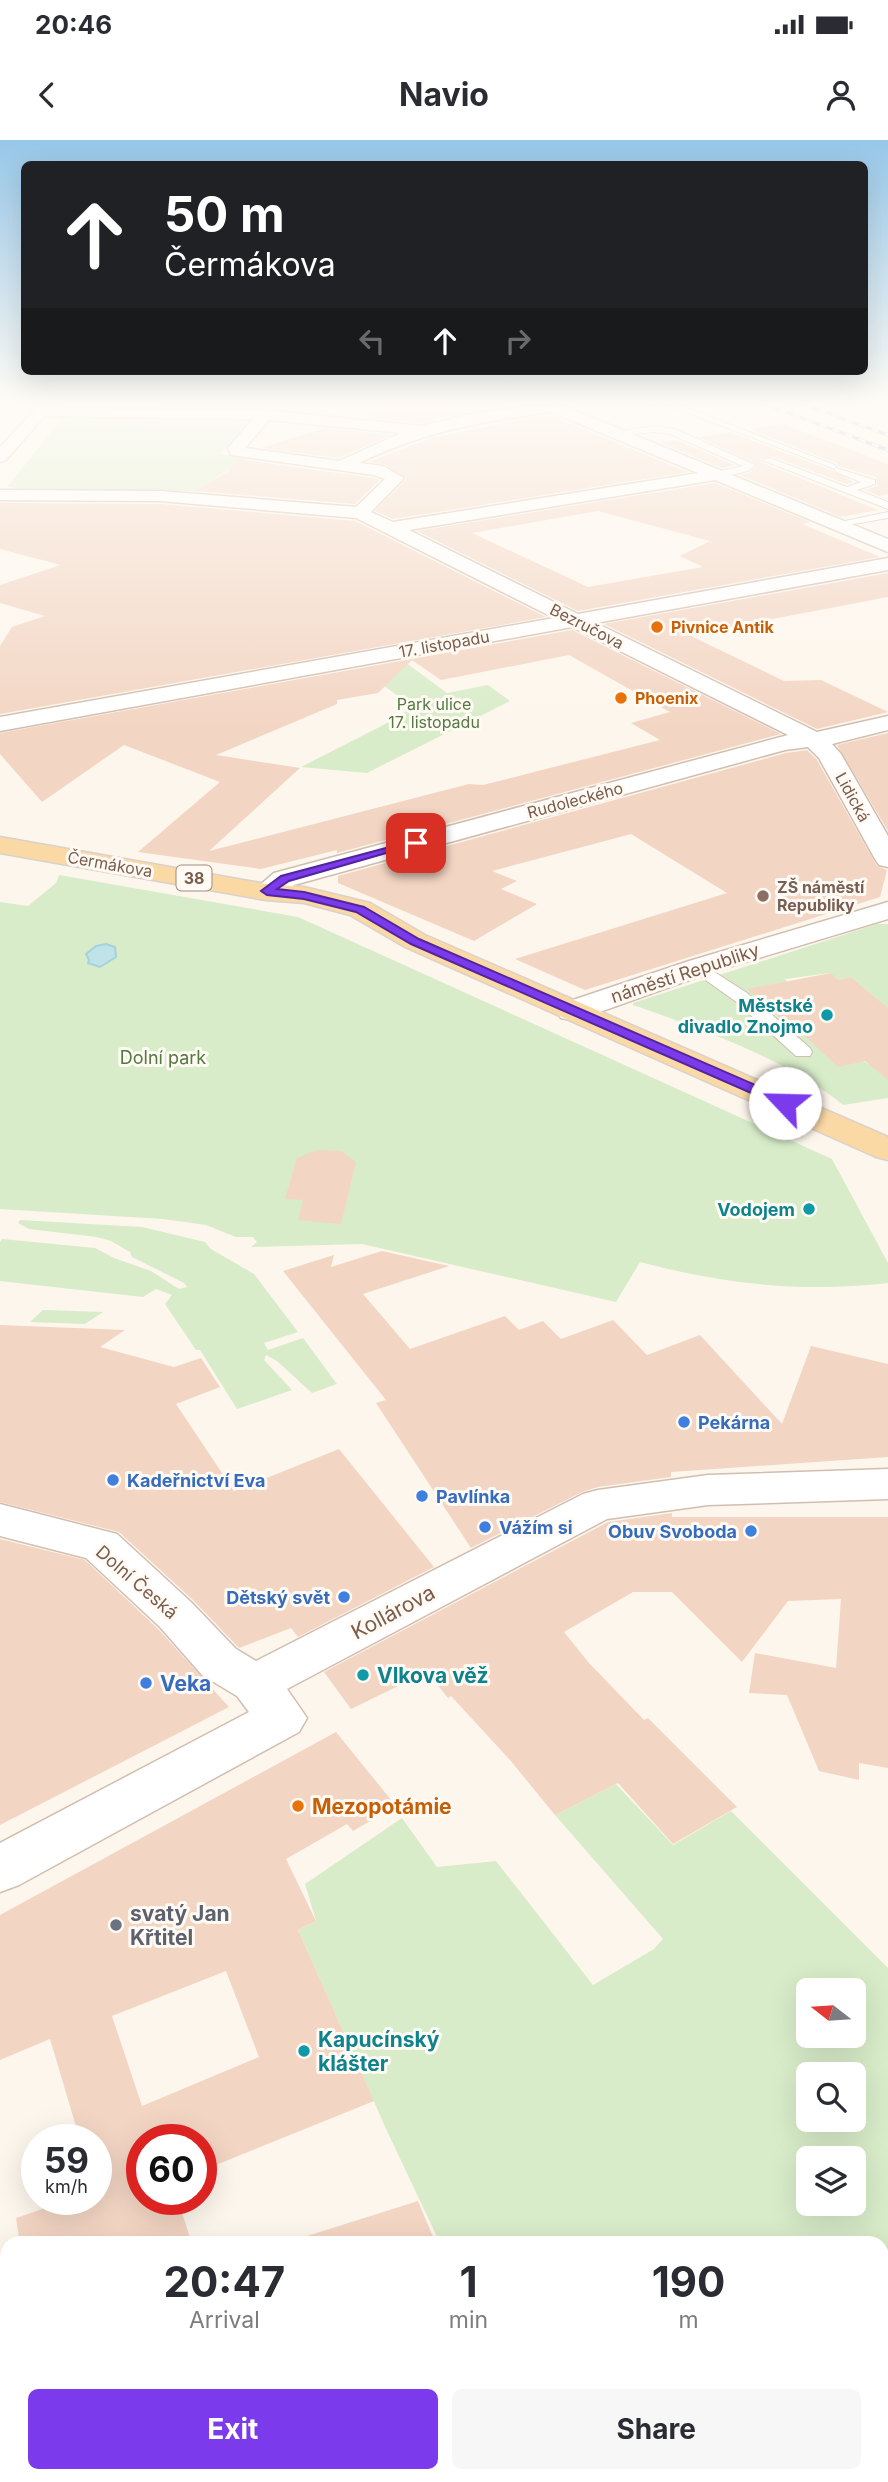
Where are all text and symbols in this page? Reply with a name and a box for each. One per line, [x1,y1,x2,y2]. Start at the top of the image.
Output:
text: 20:46 [35,9,112,40]
text: Navio [399,75,489,114]
icon: back [28,76,66,114]
icon: person [822,76,860,114]
text: 50 m [164,185,285,244]
icon: ahead [49,189,140,280]
text: Čermákova [164,245,336,284]
icon: left [353,322,391,360]
icon: ahead [426,322,464,360]
icon: right [499,322,537,360]
street label: Bezručova [547,599,627,653]
place label: Pivnice Antik [671,617,774,637]
marker: Pivnice Antik [649,619,665,635]
street label: 17. listopadu [397,626,491,662]
place label: Phoenix [635,688,698,708]
marker: Phoenix [613,690,629,706]
park label: Park ulice 17. listopadu [388,694,480,732]
street label: Lidická [831,769,875,825]
street label: Rudoleckého [525,778,625,822]
pin [386,813,446,873]
icon: arrive [397,824,435,862]
street label: Čermákova [66,847,154,881]
road number: 38 [176,866,212,890]
place label: ZŠ náměstí Republiky [777,877,865,915]
marker: ZŠ náměstí Republiky [755,888,771,904]
street label: náměstí Republiky [608,939,762,1007]
place label: Městské divadlo Znojmo [678,995,813,1037]
marker: Městské divadlo Znojmo [819,1007,835,1023]
park label: Dolní park [120,1047,206,1068]
position arrow [748,1066,822,1140]
place label: Vodojem [717,1199,795,1220]
marker: Vodojem [801,1201,817,1217]
place label: Pekárna [698,1412,770,1433]
marker: Pekárna [676,1414,692,1430]
place label: Kadeřnictví Eva [127,1470,266,1491]
marker: Kadeřnictví Eva [105,1472,121,1488]
place label: Pavlínka [436,1486,510,1507]
marker: Pavlínka [414,1488,430,1504]
place label: Vážím si [499,1517,573,1538]
marker: Vážím si [477,1519,493,1535]
place label: Obuv Svoboda [608,1521,737,1542]
marker: Obuv Svoboda [743,1523,759,1539]
street label: Dolní Česká [92,1540,183,1623]
street label: Kollárova [347,1580,439,1644]
place label: Dětský svět [226,1587,330,1608]
marker: Dětský svět [336,1589,352,1605]
place label: Vlkova věž [377,1663,488,1688]
marker: Vlkova věž [355,1667,371,1683]
place label: Veka [160,1671,211,1696]
marker: Veka [138,1675,154,1691]
place label: Mezopotámie [312,1794,452,1819]
marker: Mezopotámie [290,1798,306,1814]
place label: svatý Jan Křtitel [130,1901,230,1950]
marker: svatý Jan Křtitel [108,1917,124,1933]
north arrow [796,1978,866,2048]
map controls [796,1978,866,2216]
place label: Kapucínský klášter [318,2027,440,2076]
marker: Kapucínský klášter [296,2043,312,2059]
button: search [796,2062,866,2132]
speed limit sign: 60 [126,2124,217,2215]
text: 59 [44,2139,89,2181]
button: layers [796,2146,866,2216]
text: km/h [45,2176,88,2197]
text: 20:47 [164,2256,285,2307]
text: 1 [459,2256,478,2307]
text: 190 [652,2256,725,2307]
text: Arrival [189,2306,260,2334]
text: min [449,2306,488,2334]
text: m [678,2306,699,2334]
button: Exit [28,2389,438,2469]
button: Share [452,2389,861,2469]

